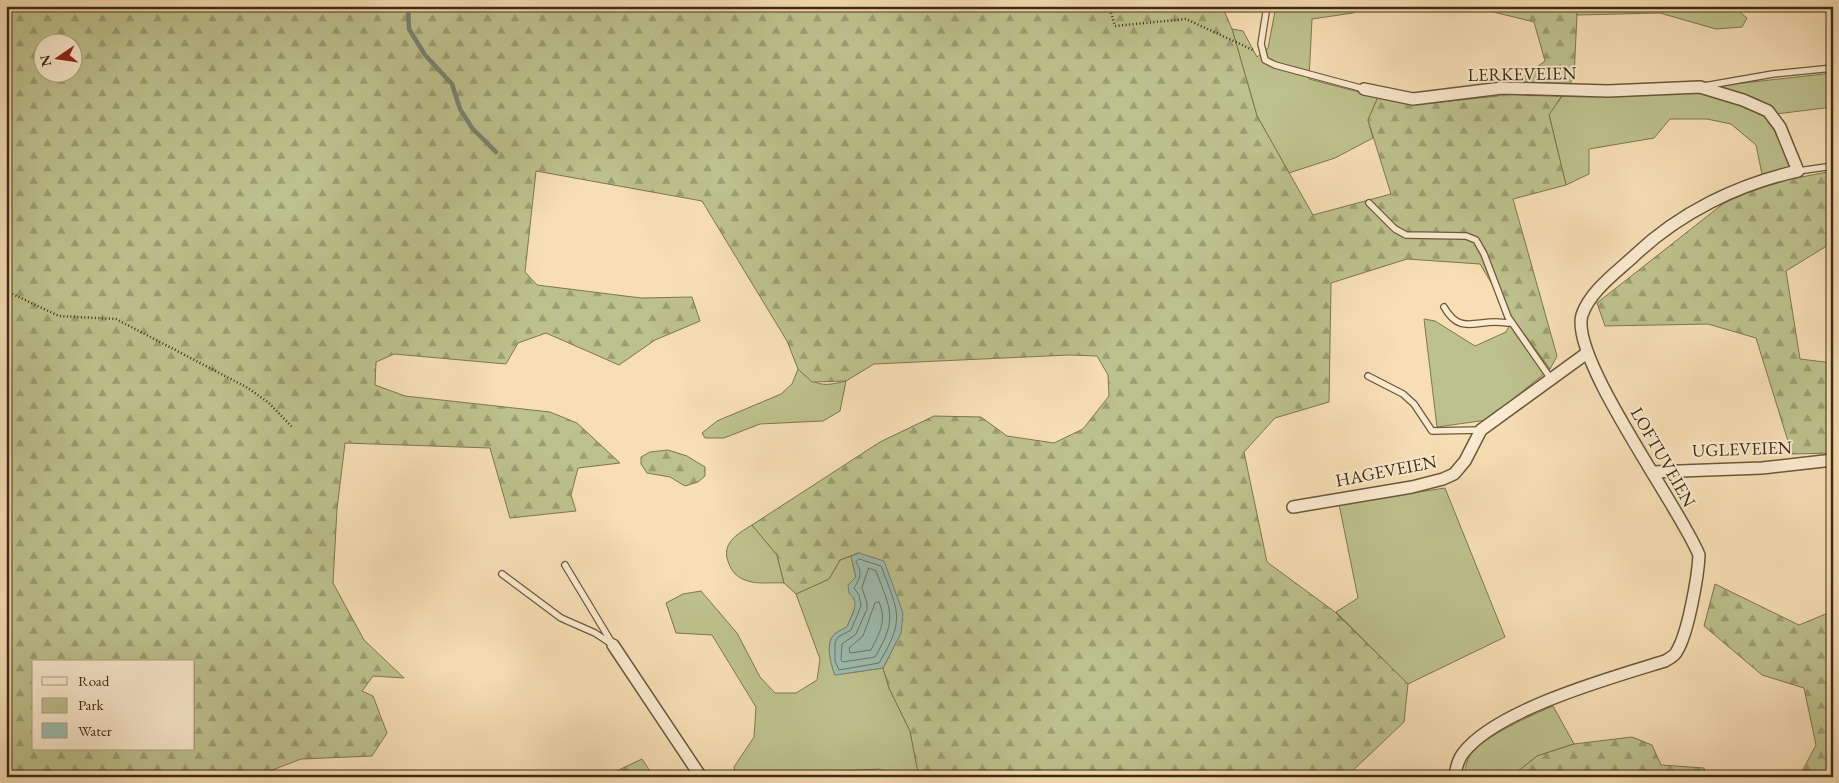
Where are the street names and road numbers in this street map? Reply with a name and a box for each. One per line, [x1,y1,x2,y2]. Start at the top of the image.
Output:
street label: LERKEVEIEN [1467,61,1577,86]
street label: LOFTUVEIEN [1626,403,1702,511]
street label: UGLEVEIEN [1692,435,1793,462]
street label: HAGEVEIEN [1333,449,1439,492]

